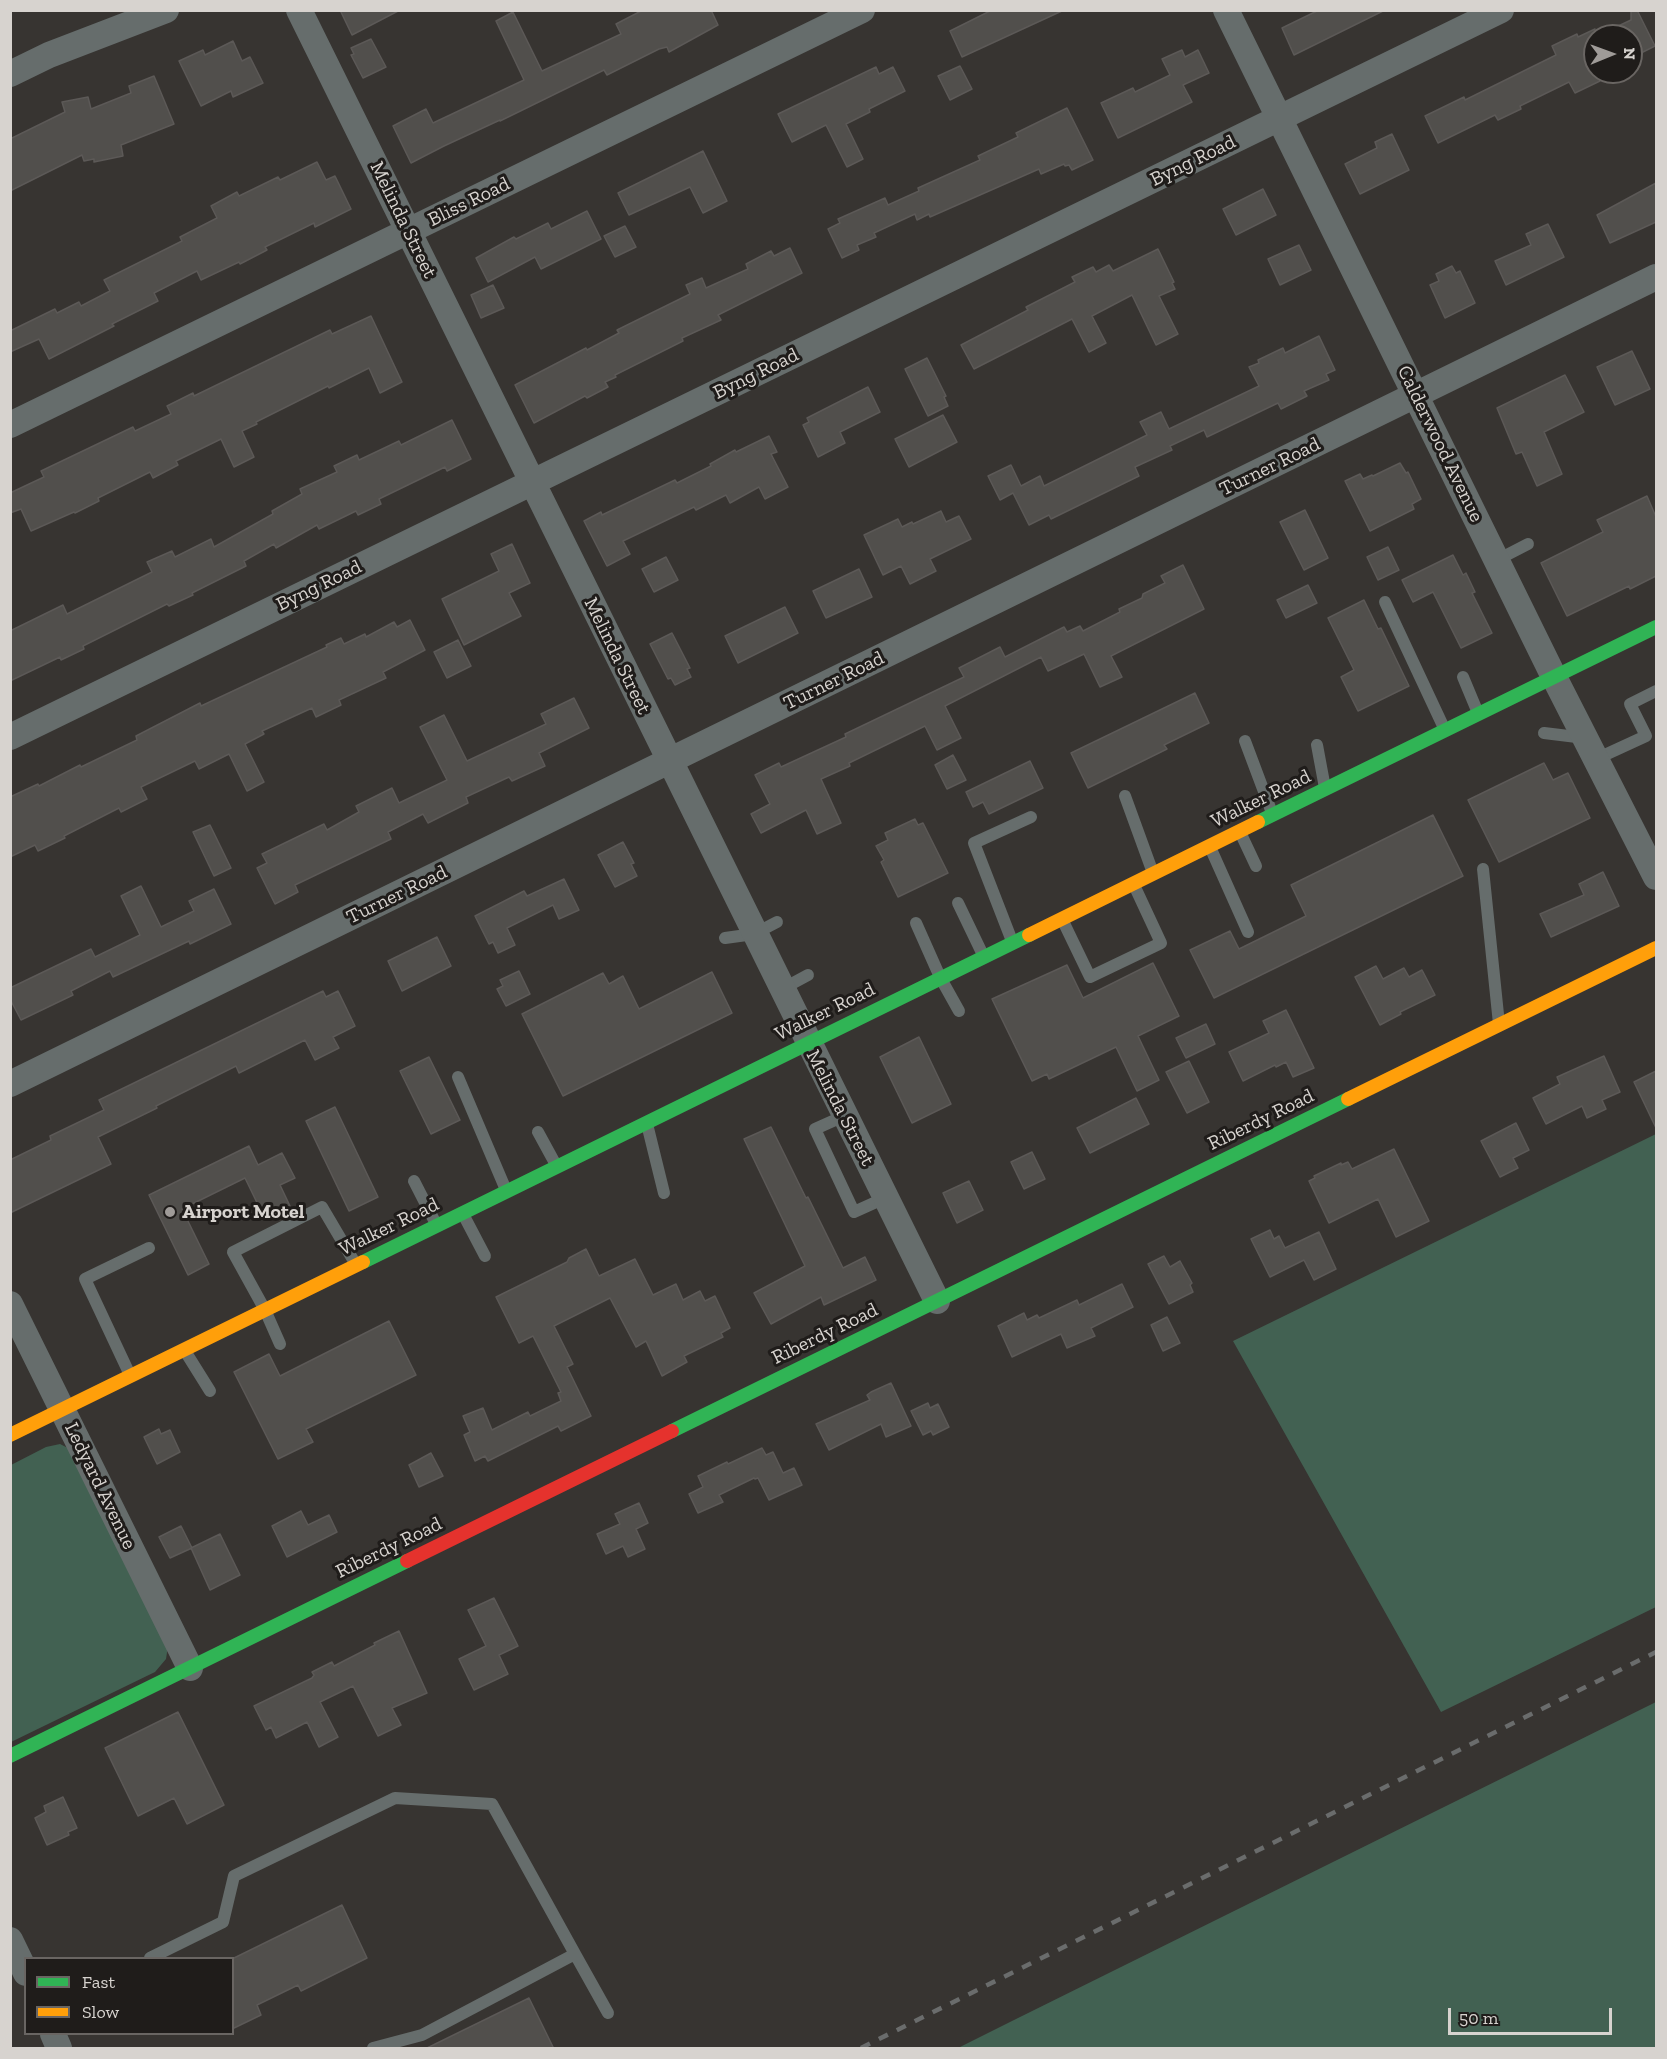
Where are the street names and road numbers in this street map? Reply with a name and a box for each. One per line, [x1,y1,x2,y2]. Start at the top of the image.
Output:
street label: Byng Road [1146,130,1240,192]
street label: Melinda Street [364,158,442,282]
street label: Bliss Road [424,172,514,232]
street label: Byng Road [709,343,803,405]
street label: Calderwood Avenue [1392,362,1488,526]
street label: Turner Road [1216,432,1324,502]
street label: Byng Road [272,555,366,617]
street label: Melinda Street [578,594,656,718]
street label: Turner Road [780,646,888,716]
street label: Walker Road [1207,765,1315,833]
street label: Turner Road [343,860,451,930]
street label: Walker Road [771,978,879,1046]
street label: Melinda Street [801,1046,879,1170]
street label: Riberdy Road [1204,1084,1318,1156]
street label: Walker Road [335,1193,443,1261]
street label: Riberdy Road [768,1298,882,1370]
street label: Ledyard Avenue [59,1419,141,1553]
street label: Riberdy Road [332,1512,446,1584]

